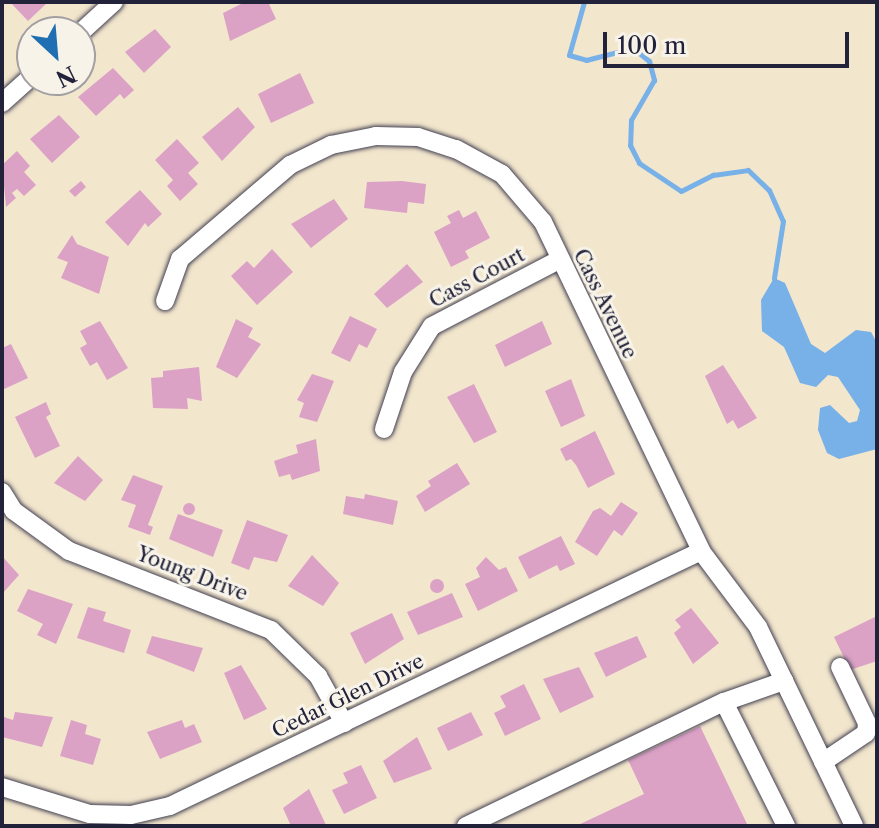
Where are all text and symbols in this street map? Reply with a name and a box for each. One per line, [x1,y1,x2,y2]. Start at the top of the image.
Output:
north arrow [16,16,96,96]
scale bar [607,16,853,66]
text: 100 m [617,31,686,60]
text: N [51,60,80,93]
street label: Cass Court [425,243,529,313]
street label: Cass Avenue [568,245,642,363]
street label: Young Drive [133,542,251,606]
street label: Cedar Glen Drive [268,649,428,743]

